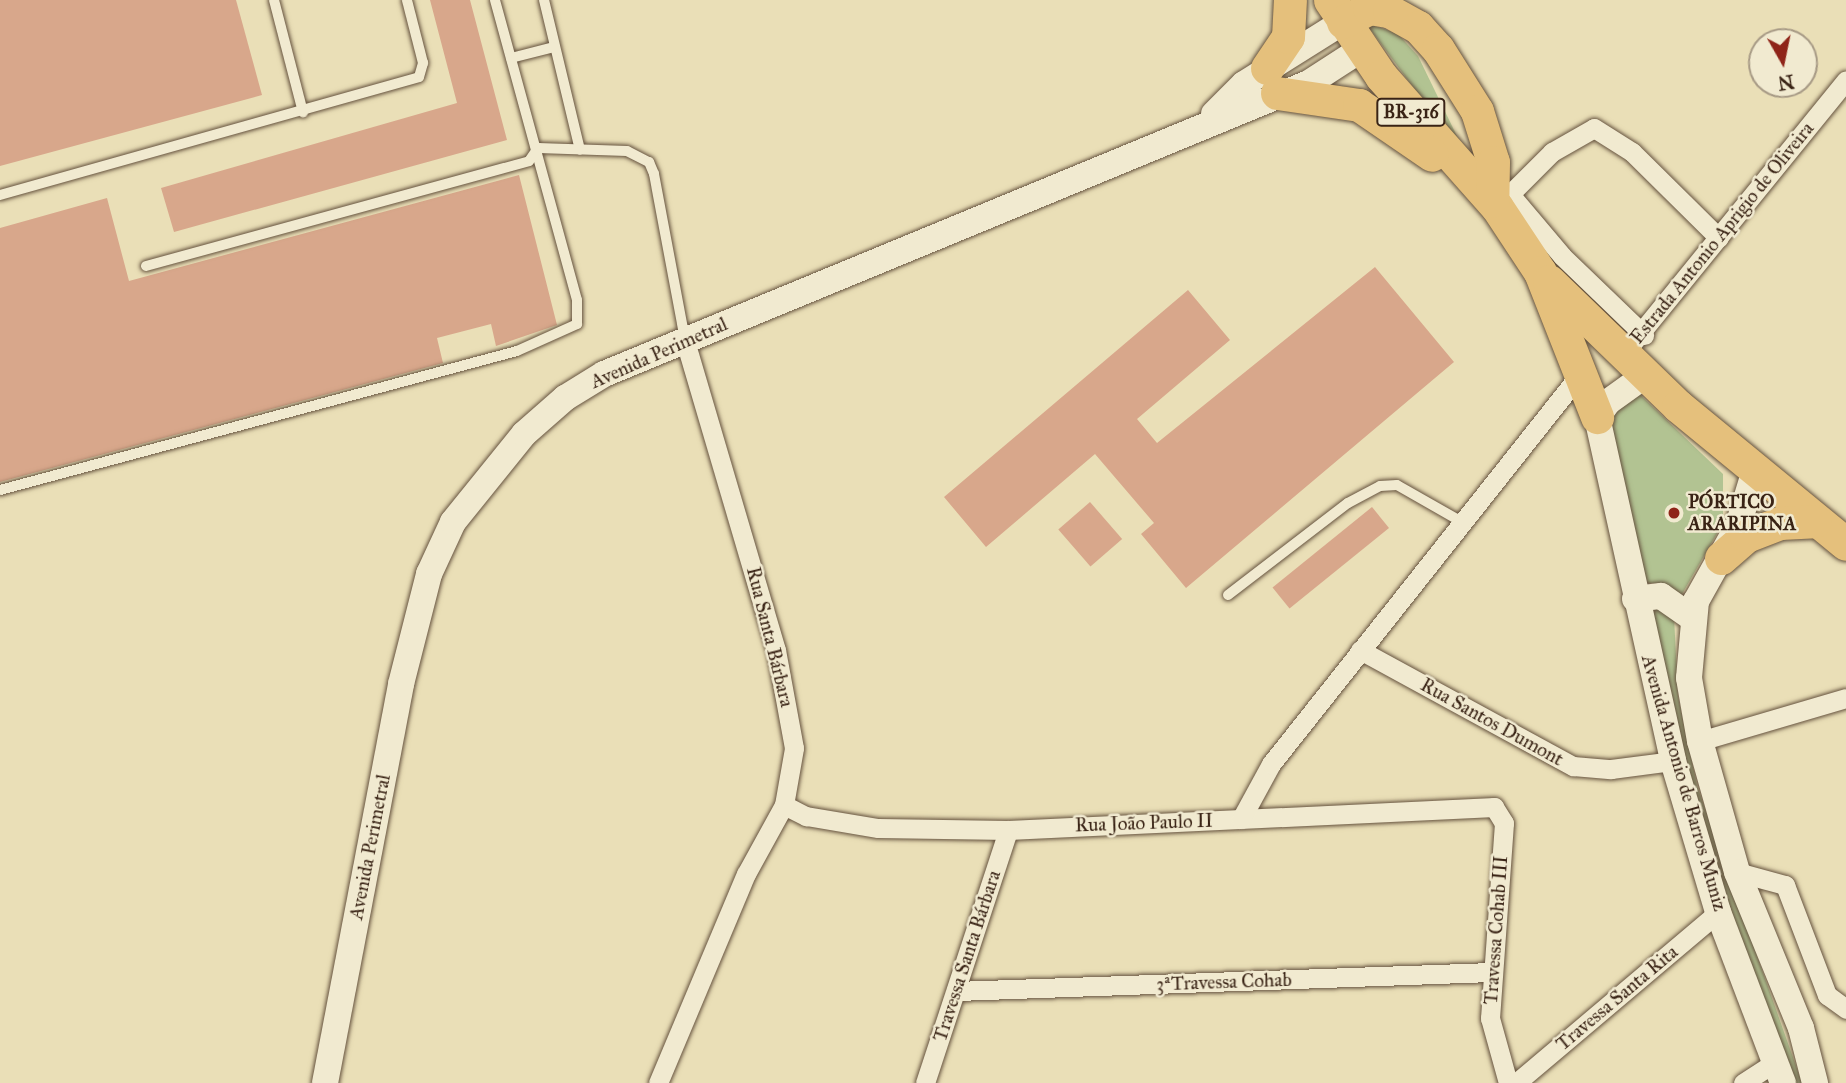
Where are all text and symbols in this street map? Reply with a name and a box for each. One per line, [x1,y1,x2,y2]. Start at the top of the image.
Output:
north arrow [1748,28,1818,98]
text: N [1776,70,1796,95]
road number: BR-316 [1376,98,1446,127]
street label: Estrada Antonio Aprigio de Oliveira [1626,118,1818,348]
street label: Avenida Perimetral [587,313,731,393]
place label: PÓRTICO ARARIPINA [1688,491,1796,535]
marker: PÓRTICO ARARIPINA [1666,505,1682,521]
street label: Rua Santa Bárbara [742,565,798,709]
street label: Avenida Antonio de Barros Muniz [1636,652,1732,914]
street label: Rua Santos Dumont [1417,673,1567,771]
street label: Avenida Perimetral [345,772,395,922]
street label: Rua João Paulo II [1075,809,1213,837]
street label: Travessa Cohab III [1479,855,1513,1005]
street label: Travessa Santa Bárbara [929,868,1005,1044]
street label: Travessa Santa Rita [1552,941,1682,1055]
street label: 3ªTravessa Cohab [1156,968,1292,996]

